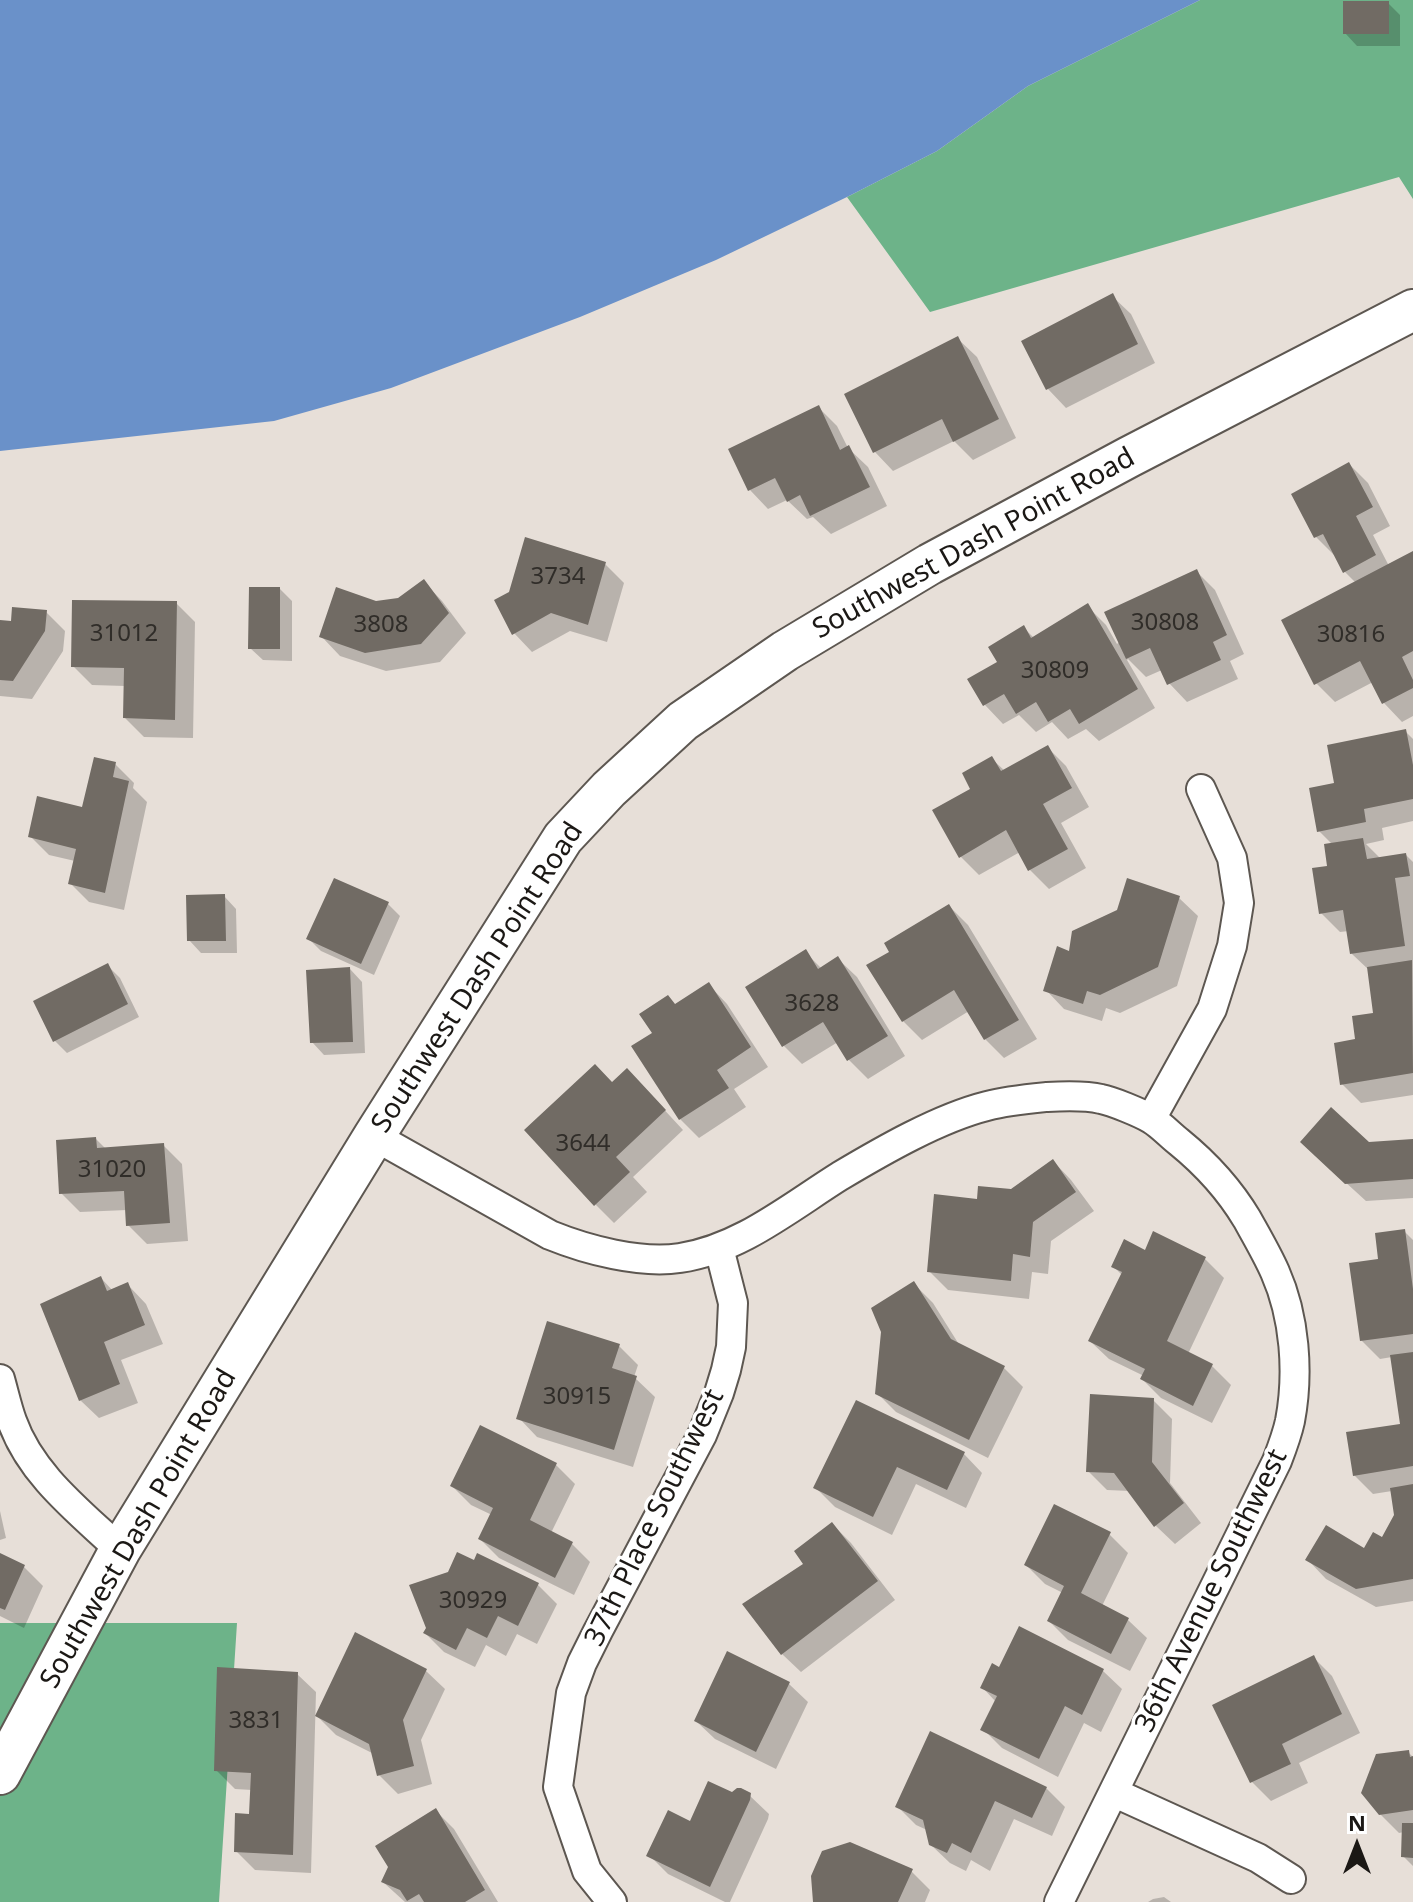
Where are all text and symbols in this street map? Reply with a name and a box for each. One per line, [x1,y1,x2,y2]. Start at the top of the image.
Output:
street label: Southwest Dash Point Road [807,441,1141,647]
house number: 3734 [531,563,585,591]
house number: 30808 [1131,609,1199,637]
house number: 3808 [354,611,408,639]
house number: 31012 [90,620,158,648]
house number: 30816 [1317,621,1385,649]
house number: 30809 [1021,657,1089,685]
street label: Southwest Dash Point Road [365,817,591,1139]
house number: 3628 [785,990,839,1018]
house number: 3644 [556,1130,610,1158]
house number: 31020 [78,1156,146,1184]
street label: Southwest Dash Point Road [34,1363,244,1695]
house number: 30915 [543,1383,611,1411]
street label: 37th Place Southwest [578,1384,732,1652]
street label: 36th Avenue Southwest [1129,1444,1295,1738]
house number: 30929 [439,1587,507,1615]
house number: 3831 [229,1707,283,1735]
north arrow [1317,1806,1397,1886]
text: N [1348,1807,1366,1837]

